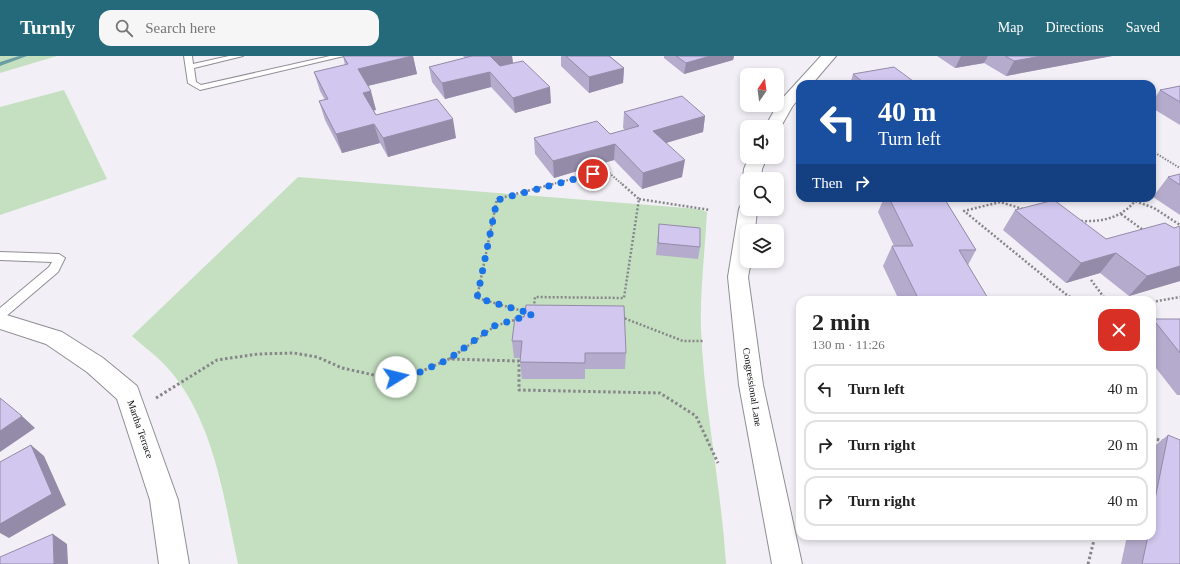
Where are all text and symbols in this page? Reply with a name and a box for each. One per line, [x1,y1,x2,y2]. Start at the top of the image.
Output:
search box [99,10,379,46]
text: Turnly [20,17,75,38]
icon: search [113,17,135,39]
text: Search here [145,20,216,36]
text: Map [998,20,1023,35]
text: Directions [1045,20,1104,35]
text: Saved [1126,20,1160,35]
north arrow [740,68,784,112]
map controls [740,68,784,268]
icon: left [812,96,864,148]
text: 40 m [878,96,936,127]
button: sound [740,120,784,164]
text: Turn left [878,129,941,149]
pin [576,157,610,191]
icon: arrive [582,163,604,185]
button: search [740,172,784,216]
icon: right [851,172,873,194]
text: Then [812,175,843,191]
button: layers [740,224,784,268]
text: 2 min [812,309,870,335]
button: close [1098,309,1140,351]
text: 130 m · 11:26 [812,337,885,352]
street label: Congressional Lane [741,347,764,428]
position arrow [375,356,417,398]
icon: left [814,378,836,400]
text: Turn left [848,381,905,397]
text: 40 m [1108,381,1138,397]
street label: Martha Terrace [125,399,156,460]
icon: right [814,434,836,456]
text: Turn right [848,437,915,453]
text: 20 m [1108,437,1138,453]
icon: right [814,490,836,512]
text: Turn right [848,493,915,509]
text: 40 m [1108,493,1138,509]

